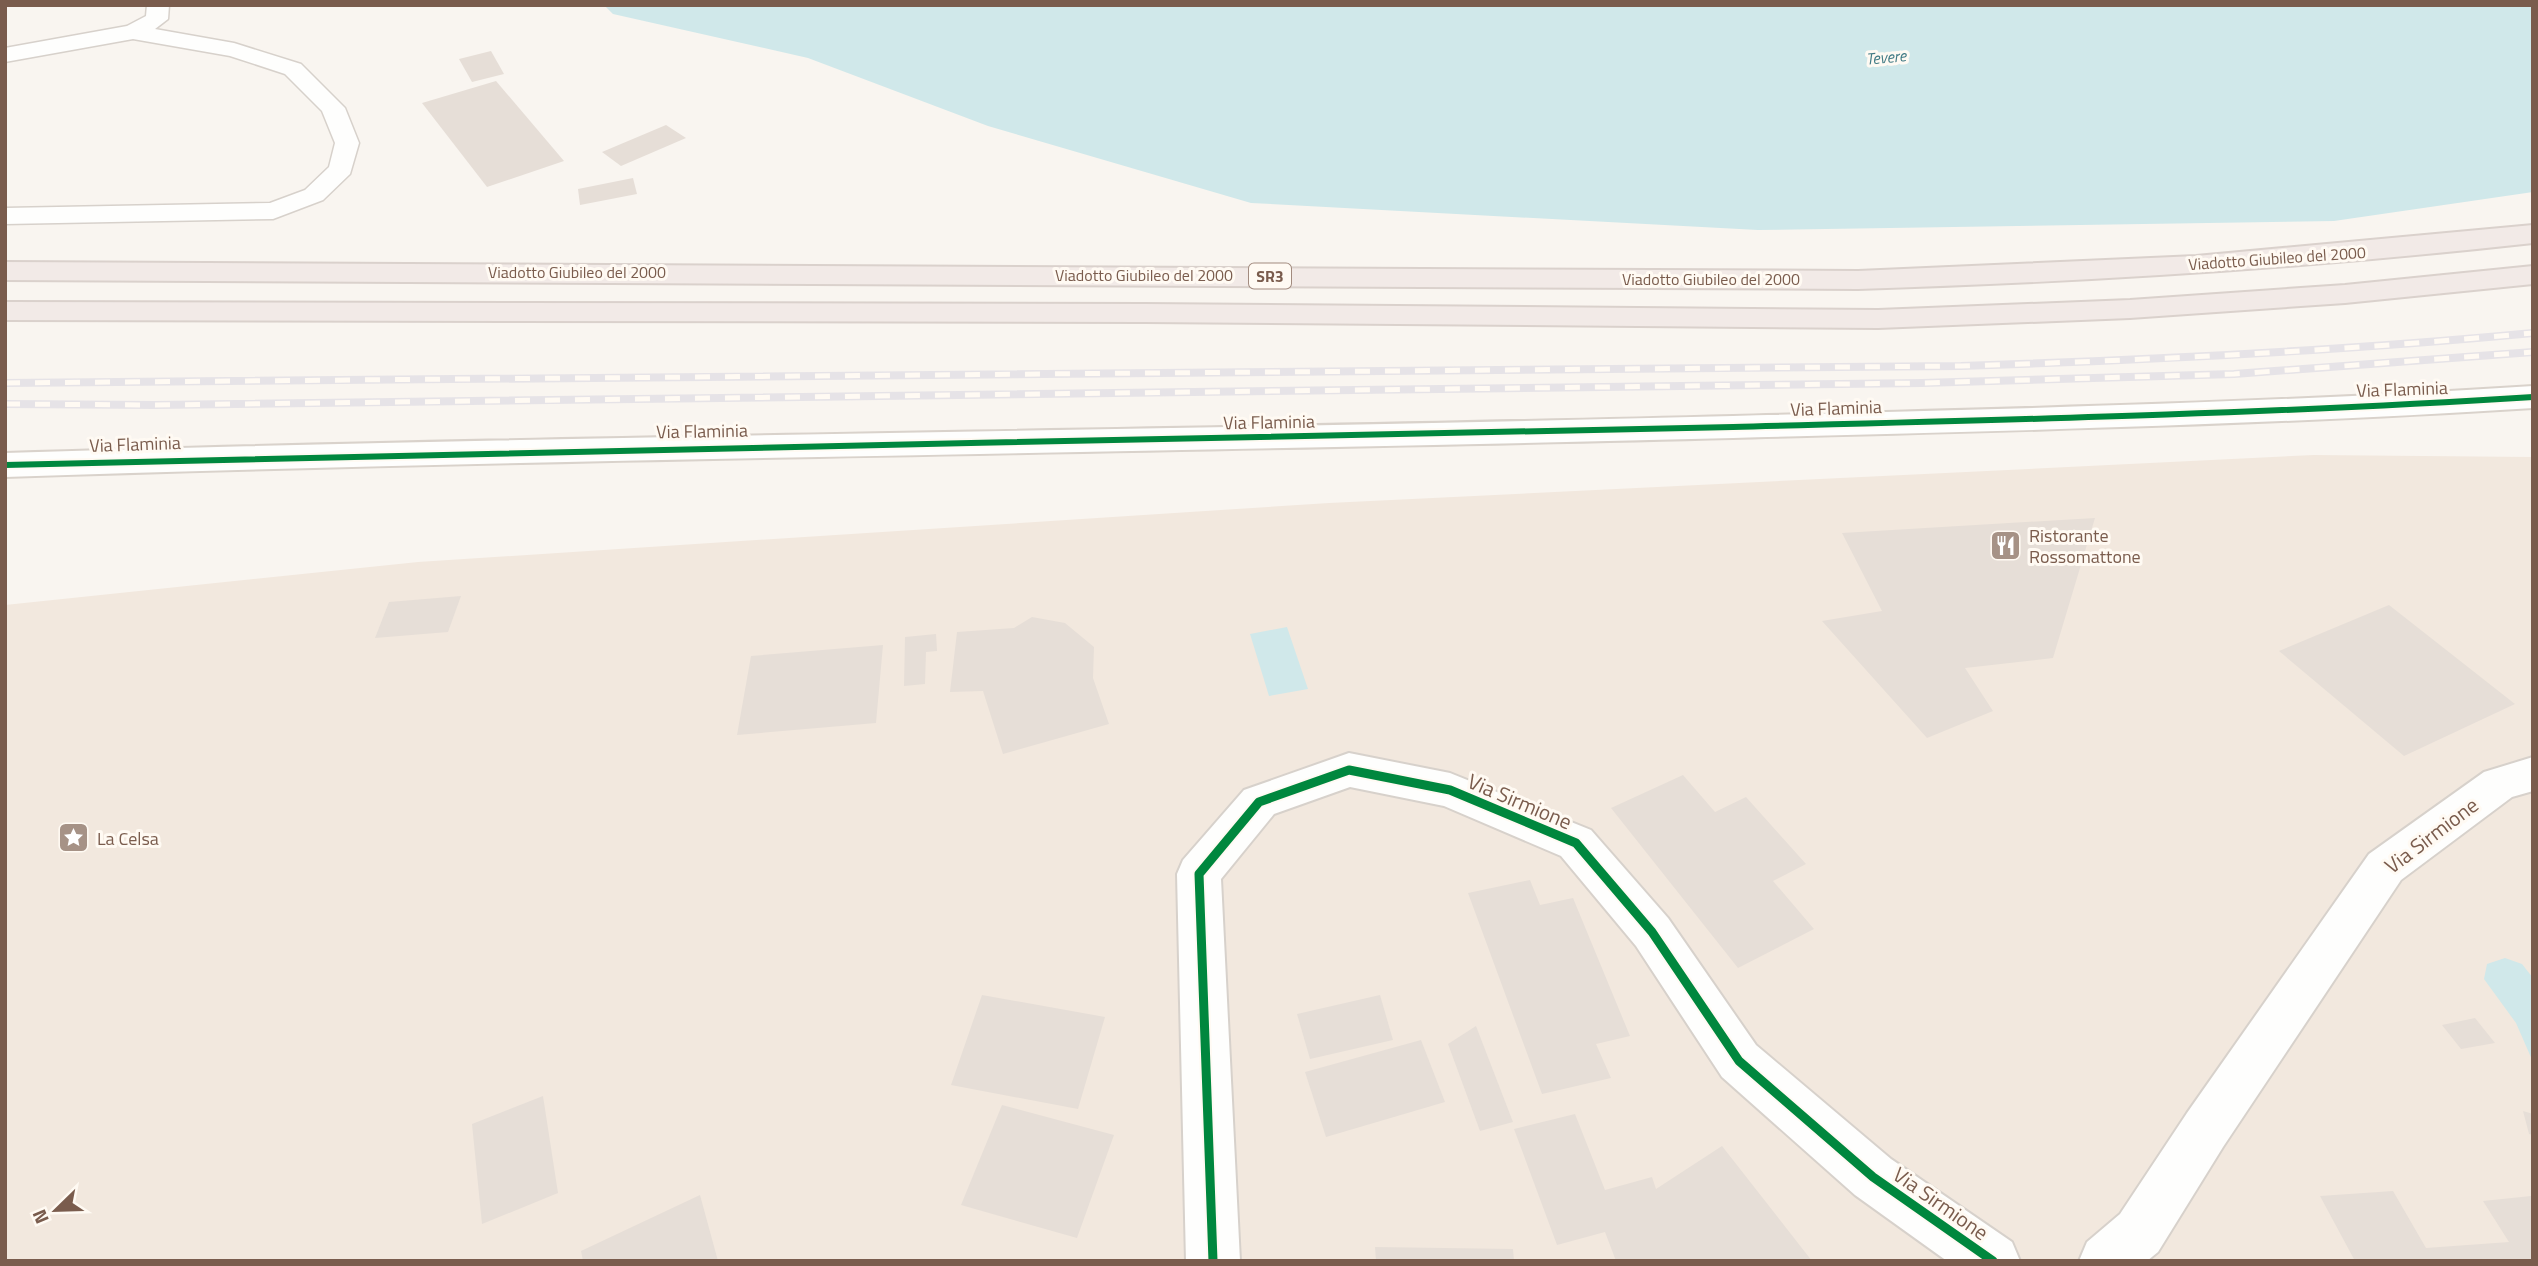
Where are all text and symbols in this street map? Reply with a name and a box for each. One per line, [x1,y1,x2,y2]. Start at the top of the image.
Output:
water label: Tevere [1865,43,1909,71]
street label: Viadotto Giubileo del 2000 [2187,240,2367,276]
street label: Viadotto Giubileo del 2000 [488,260,666,284]
street label: Viadotto Giubileo del 2000 [1055,263,1233,287]
road number: SR3 [1249,264,1291,288]
street label: Viadotto Giubileo del 2000 [1622,267,1800,291]
street label: Via Flaminia [2356,374,2448,404]
street label: Via Flaminia [1790,393,1882,423]
street label: Via Flaminia [1223,408,1315,436]
street label: Via Flaminia [656,417,748,445]
street label: Via Flaminia [89,429,181,459]
place label: Ristorante Rossomattone [2029,522,2141,570]
restaurant icon: Ristorante Rossomattone [1989,528,2023,562]
street label: Via Sirmione [1463,765,1577,837]
street label: Via Sirmione [2377,789,2485,881]
place icon: La Celsa [57,821,91,855]
place label: La Celsa [97,825,159,852]
street label: Via Sirmione [1887,1158,1995,1248]
north arrow [21,1175,91,1245]
text: N [24,1205,56,1229]

